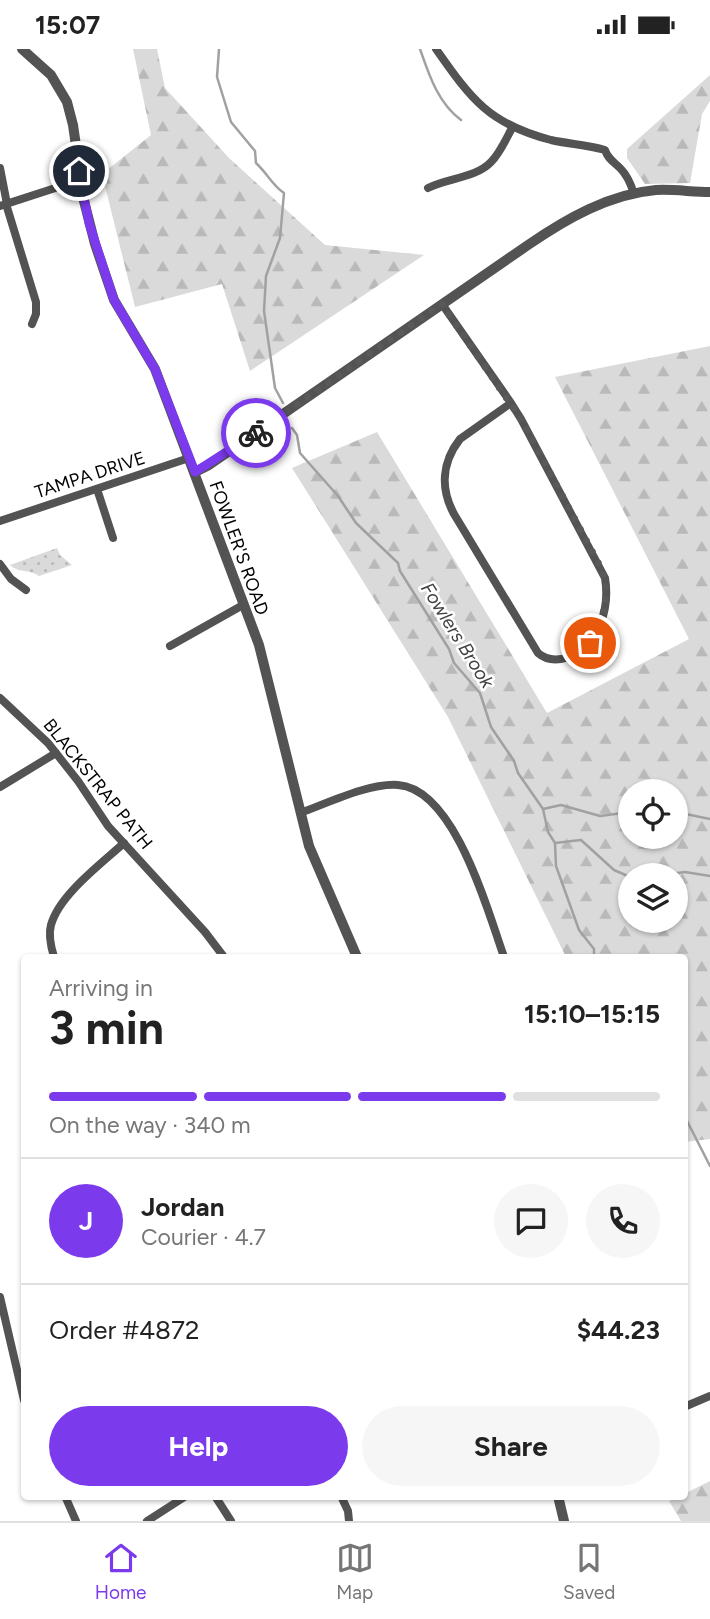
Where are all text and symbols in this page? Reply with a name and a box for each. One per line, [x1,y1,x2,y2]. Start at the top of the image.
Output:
text: 15:07 [35,9,100,41]
pin [49,141,109,201]
icon: home [60,152,98,190]
courier [221,398,291,468]
icon: bike [237,414,275,452]
street label: TAMPA DRIVE [32,447,148,503]
street label: FOWLER'S ROAD [205,478,273,618]
water label: Fowlers Brook [416,578,500,693]
pin [560,613,620,673]
icon: bag [571,624,609,662]
street label: BLACKSTRAP PATH [39,714,157,854]
map controls [618,779,688,933]
button: locate [618,779,688,849]
button: layers [618,863,688,933]
text: Arriving in [49,974,153,1002]
text: 15:10–15:15 [524,998,660,1030]
text: 3 min [49,1000,164,1056]
text: On the way · 340 m [49,1111,251,1139]
button: chat [494,1184,568,1258]
button: phone [586,1184,660,1258]
text: Jordan [141,1191,224,1223]
text: J [79,1205,93,1237]
text: Courier · 4.7 [141,1223,266,1251]
text: Order #4872 [49,1314,200,1346]
text: $44.23 [577,1314,660,1346]
button: Help [49,1406,348,1486]
button: Share [362,1406,660,1486]
tab: Home [95,1539,146,1604]
tab: Map [336,1539,374,1604]
tab: Saved [563,1539,615,1604]

